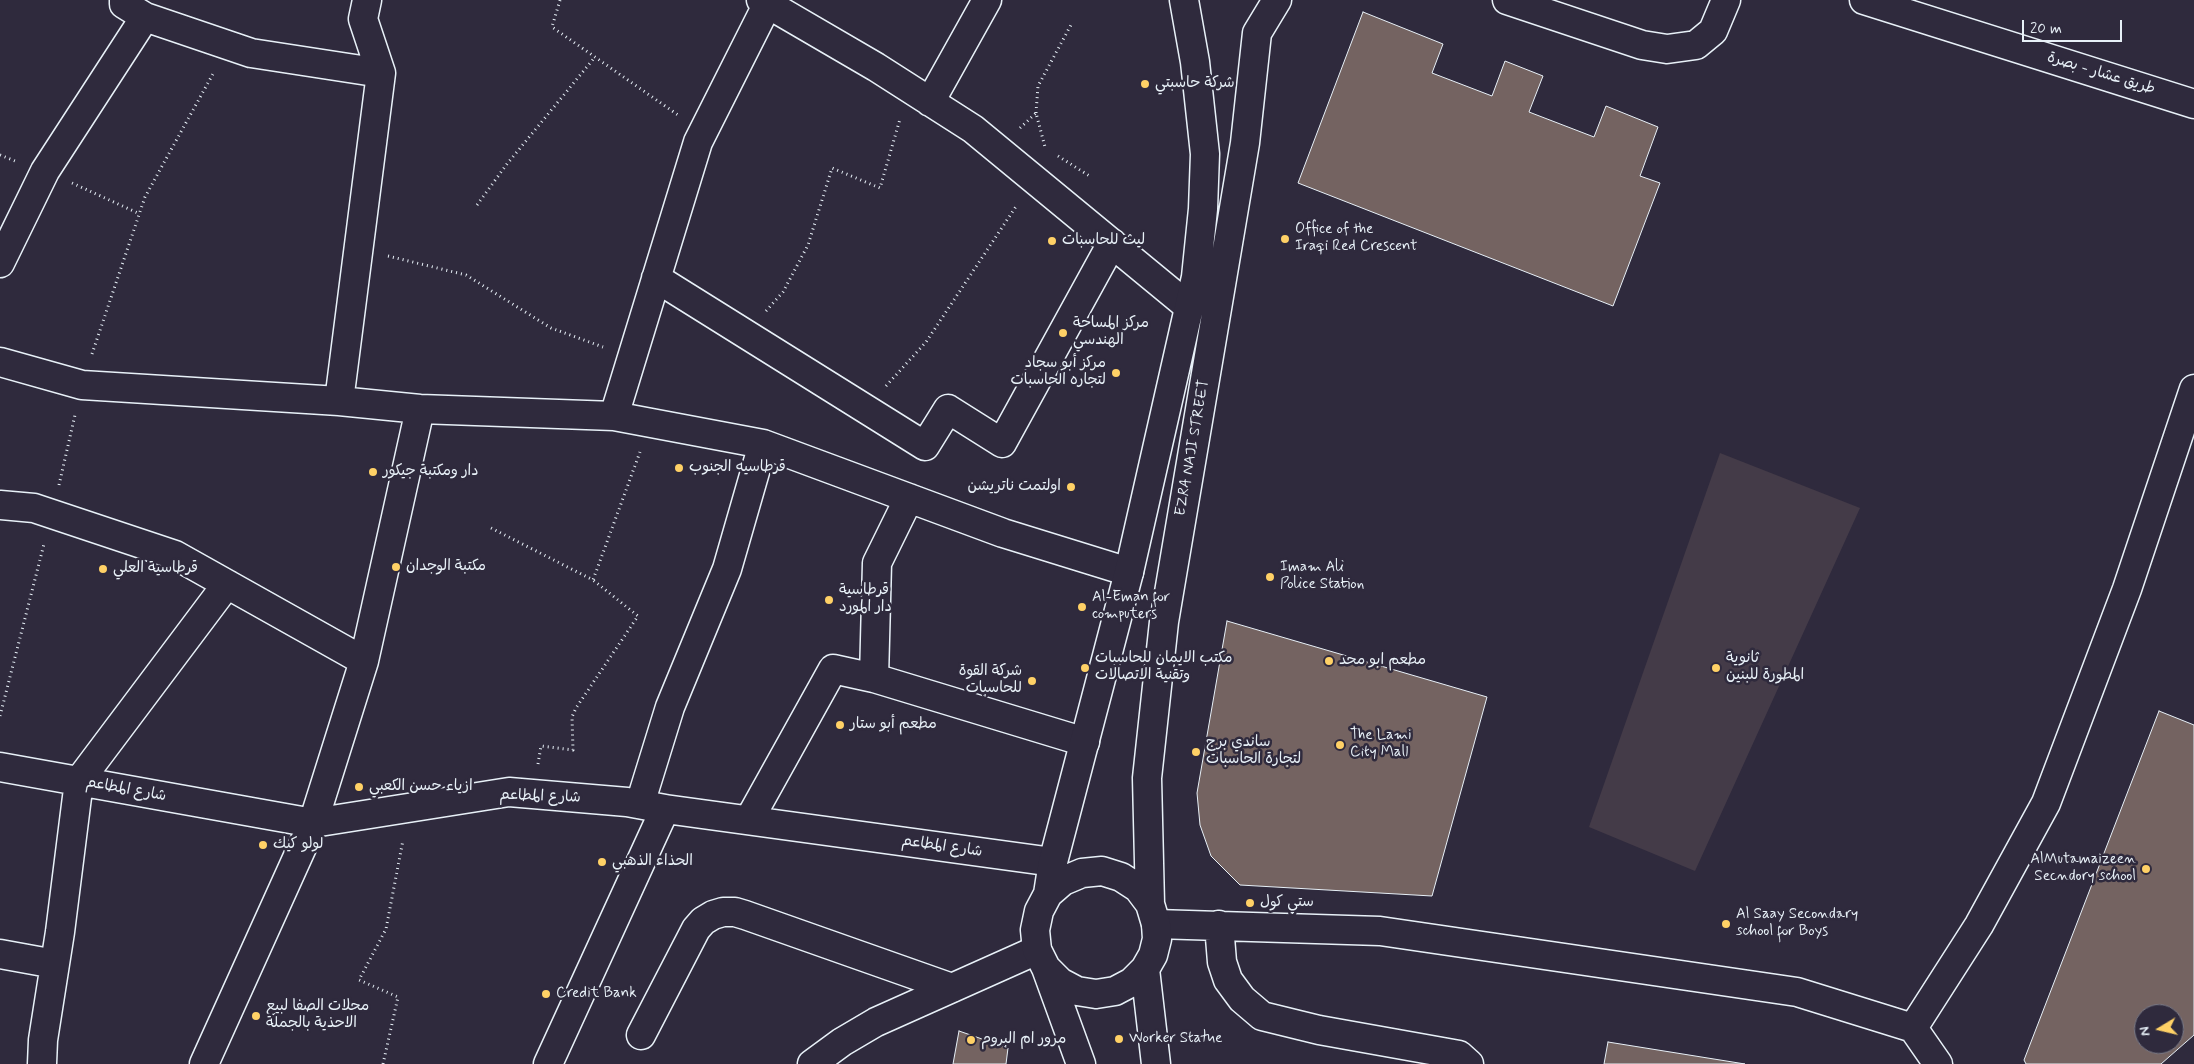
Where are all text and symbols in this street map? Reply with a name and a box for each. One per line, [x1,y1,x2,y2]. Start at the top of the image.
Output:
scale bar [2024,10,2124,42]
text: 20 m [2030,19,2062,39]
street label: طريق عشار - بصرة [2045,49,2157,99]
place label: شركة حاسبتي [1155,75,1235,93]
marker: شركة حاسبتي [1139,78,1151,90]
place label: Office of the Iraqi Red Crescent [1295,221,1417,256]
place label: ليث للحاسبات [1062,232,1145,250]
marker: Office of the Iraqi Red Crescent [1279,233,1291,245]
marker: ليث للحاسبات [1046,235,1058,247]
place label: مركز المساحة الهندسي [1073,315,1149,350]
marker: مركز المساحة الهندسي [1057,327,1069,339]
place label: مركز أبو سجاد لتجاره الحاسبات [1011,355,1106,390]
marker: مركز أبو سجاد لتجاره الحاسبات [1110,367,1122,379]
street label: EZRA NAJI STREET [1172,378,1214,518]
place label: قرطاسيه الجنوب [689,459,786,477]
marker: قرطاسيه الجنوب [673,462,685,474]
place label: دار ومكتبة جيكور [383,463,479,481]
marker: دار ومكتبة جيكور [367,466,379,478]
place label: اولتمت ناتريشن [967,478,1061,496]
marker: اولتمت ناتريشن [1065,481,1077,493]
place label: مكتبة الوجدان [406,558,486,576]
place label: Imam Ali Police Station [1280,559,1364,594]
place label: قرطاسية العلي [113,560,198,578]
marker: مكتبة الوجدان [390,561,402,573]
marker: قرطاسية العلي [97,563,109,575]
marker: Imam Ali Police Station [1264,571,1276,583]
place label: قرطاسية دار المورد [839,582,892,617]
place label: Al-Eman for computers [1092,589,1170,624]
marker: قرطاسية دار المورد [823,594,835,606]
marker: Al-Eman for computers [1076,601,1088,613]
place label: مكتب الايمان للحاسبات وتقنية الاتصالات [1095,650,1232,685]
place label: ثانوية المطورة للبنين [1726,650,1804,685]
place label: مطعم ابو محد [1339,652,1426,670]
marker: مطعم ابو محد [1323,655,1335,667]
marker: مكتب الايمان للحاسبات وتقنية الاتصالات [1079,662,1091,674]
marker: ثانوية المطورة للبنين [1710,662,1722,674]
place label: شركة القوة للحاسبات [959,663,1022,698]
marker: شركة القوة للحاسبات [1026,675,1038,687]
place label: مطعم أبو ستار [850,716,937,734]
marker: مطعم أبو ستار [834,719,846,731]
place label: The Lami City Mall [1350,727,1412,762]
place label: ساندي برج لتجارة الحاسبات [1206,734,1301,769]
marker: The Lami City Mall [1334,739,1346,751]
marker: ساندي برج لتجارة الحاسبات [1190,746,1202,758]
street label: شارع المطاعم [84,774,168,806]
place label: ازياء حسن الكعبي [369,778,473,796]
marker: ازياء حسن الكعبي [353,781,365,793]
street label: شارع المطاعم [499,787,581,807]
street label: شارع المطاعم [900,832,984,862]
place label: لولو كيك [273,836,324,854]
marker: لولو كيك [257,839,269,851]
place label: AlMutamaizeen Secndory school [2030,851,2136,886]
place label: الحذاء الذهبي [612,853,693,871]
marker: الحذاء الذهبي [596,856,608,868]
marker: AlMutamaizeen Secndory school [2140,863,2152,875]
place label: ستي كول [1260,894,1314,912]
marker: ستي كول [1244,897,1256,909]
place label: Al Saay Secondary school for Boys [1736,906,1858,941]
marker: Al Saay Secondary school for Boys [1720,918,1732,930]
place label: Credit Bank [556,985,637,1003]
marker: Credit Bank [540,988,552,1000]
place label: محلات الصفا لبيع الاحذية بالجملة [266,998,369,1033]
north arrow [2134,1004,2184,1054]
marker: محلات الصفا لبيع الاحذية بالجملة [250,1010,262,1022]
text: N [2136,1025,2155,1037]
place label: Worker Statue [1129,1030,1222,1048]
place label: مرور ام البروم [981,1031,1066,1049]
marker: Worker Statue [1113,1033,1125,1045]
marker: مرور ام البروم [965,1034,977,1046]

